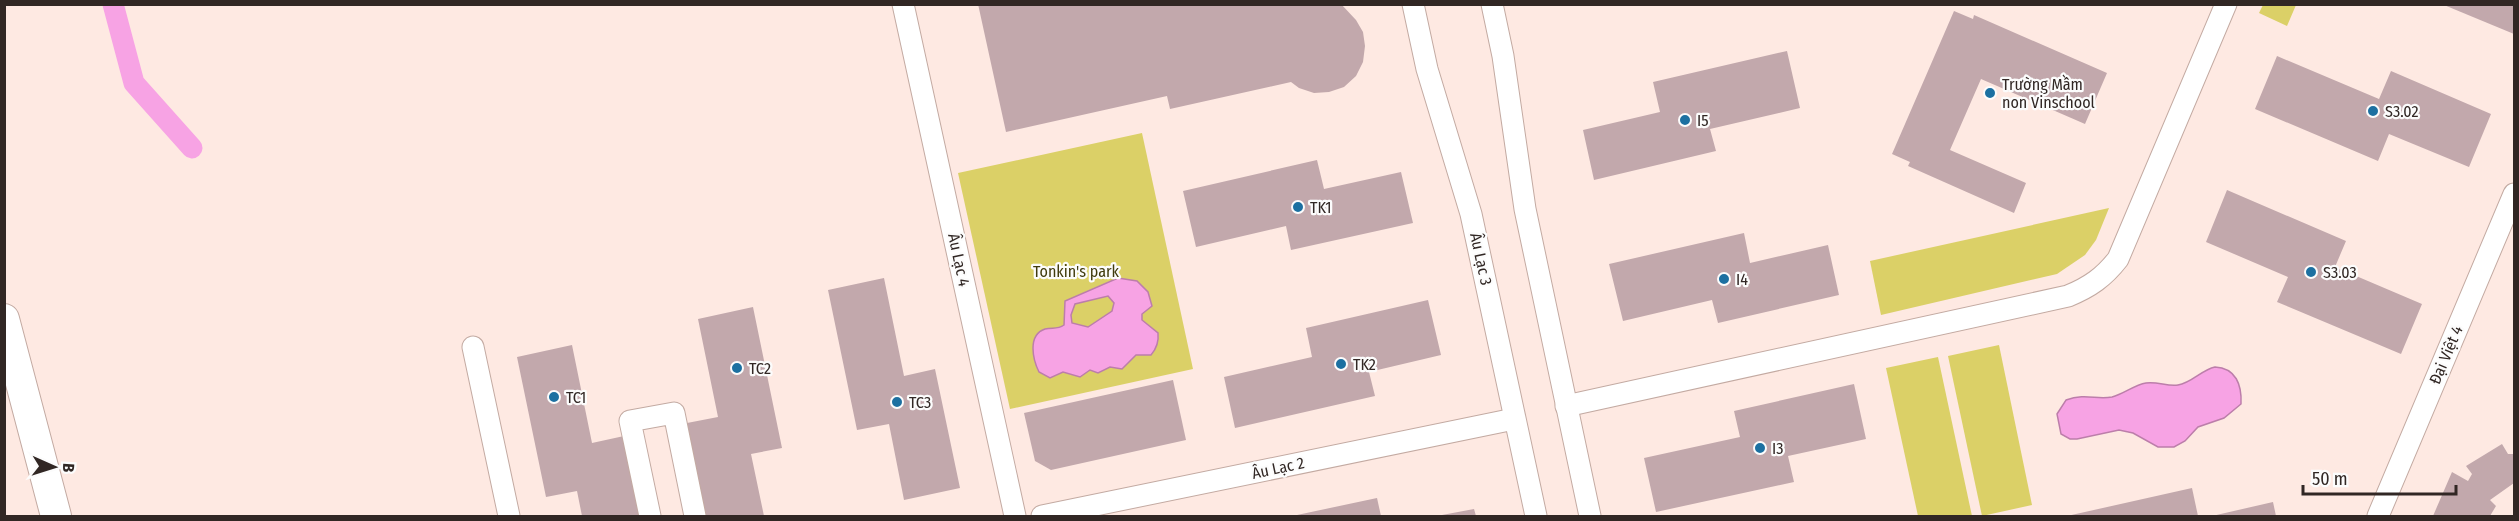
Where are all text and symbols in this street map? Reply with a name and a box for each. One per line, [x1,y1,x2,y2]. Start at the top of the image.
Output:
place label: Trường Mầm non Vinschool [2002,74,2095,112]
marker: Trường Mầm non Vinschool [1983,86,1997,100]
place label: S3.02 [2385,102,2419,121]
marker: S3.02 [2366,104,2380,118]
place label: I5 [1697,111,1709,130]
marker: I5 [1678,113,1692,127]
place label: TK1 [1310,198,1332,217]
marker: TK1 [1291,200,1305,214]
street label: Âu Lạc 3 [1466,231,1496,287]
street label: Âu Lạc 4 [944,232,974,288]
park label: Tonkin's park [1033,262,1120,281]
place label: S3.03 [2323,263,2357,282]
marker: S3.03 [2304,265,2318,279]
place label: I4 [1736,270,1748,289]
marker: I4 [1717,272,1731,286]
street label: Đại Việt 4 [2425,323,2467,387]
place label: TK2 [1353,355,1376,374]
marker: TK2 [1334,357,1348,371]
place label: TC2 [749,359,771,378]
marker: TC2 [730,361,744,375]
place label: TC1 [566,388,586,407]
marker: TC1 [547,390,561,404]
place label: TC3 [909,393,931,412]
marker: TC3 [890,395,904,409]
north arrow [24,437,84,497]
place label: I3 [1772,439,1783,458]
marker: I3 [1753,441,1767,455]
street label: Âu Lạc 2 [1250,453,1306,483]
scale bar [2303,458,2456,496]
text: B [59,463,78,473]
text: 50 m [2312,468,2348,490]

